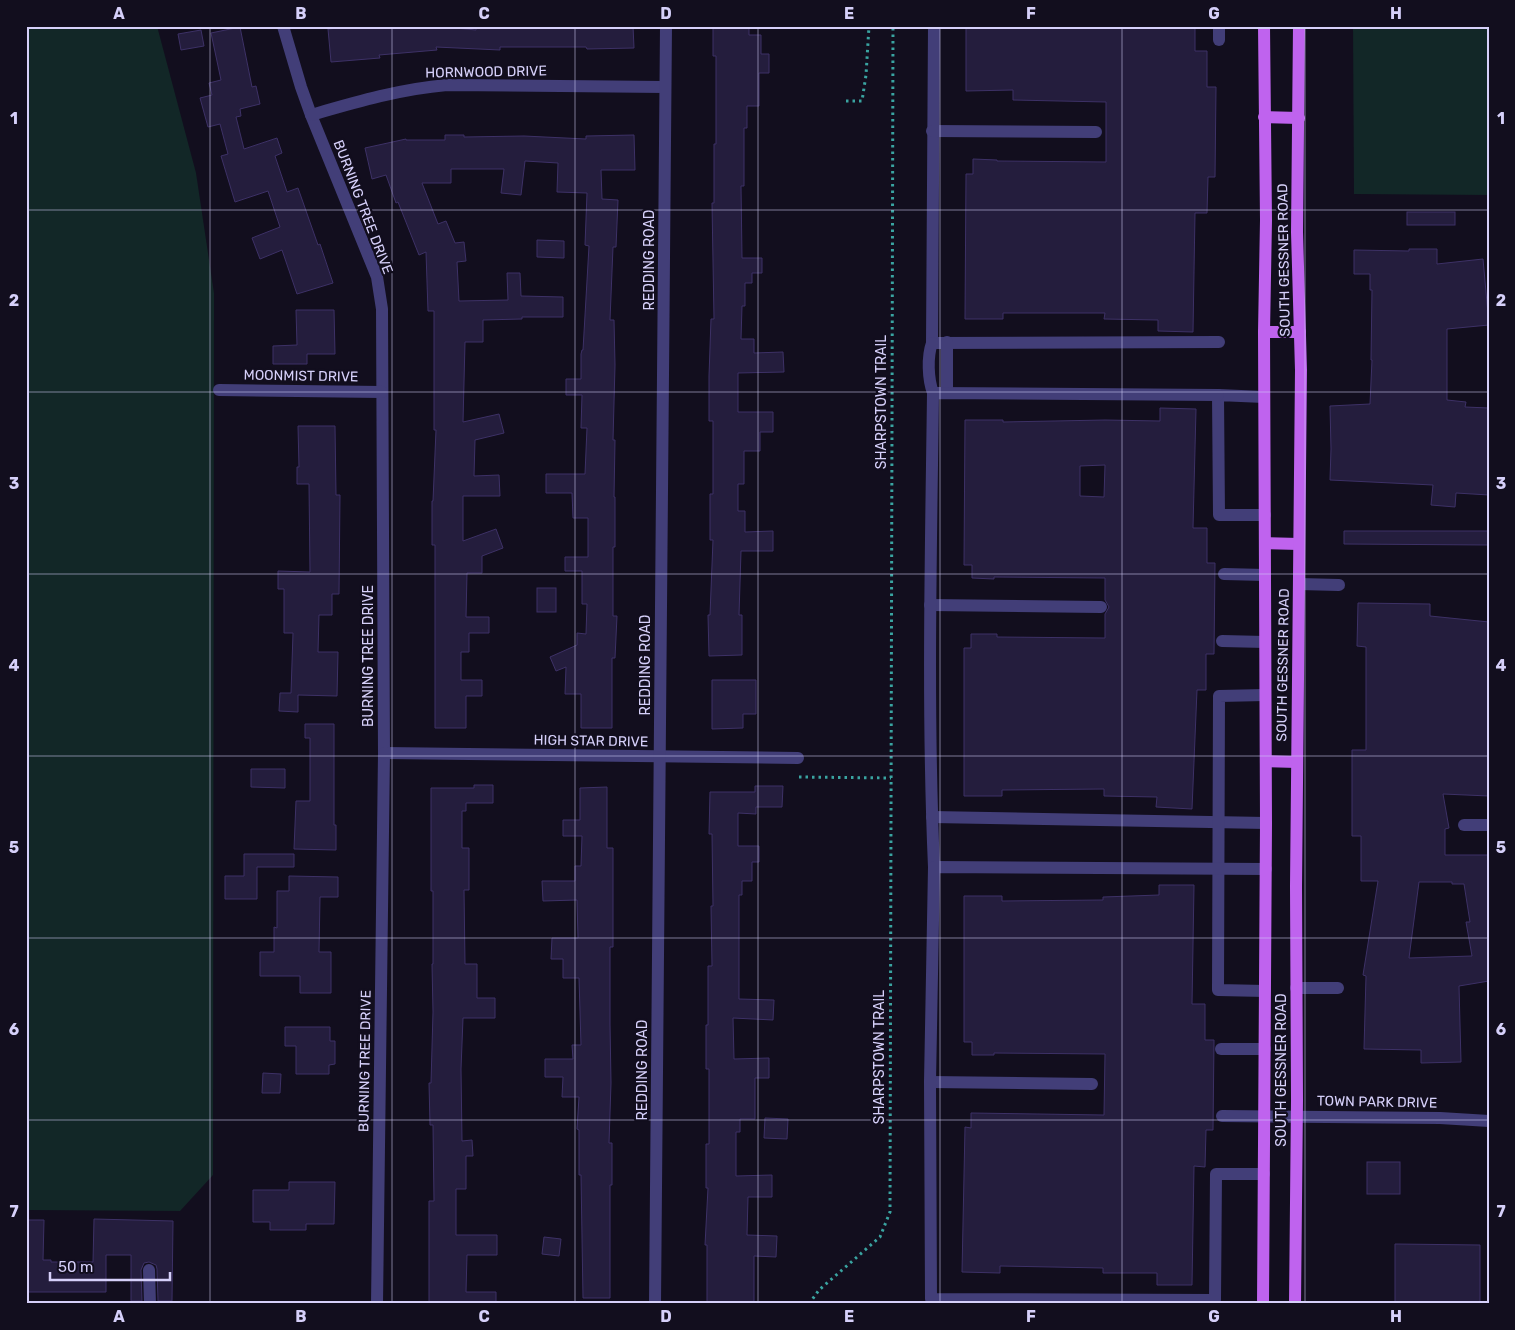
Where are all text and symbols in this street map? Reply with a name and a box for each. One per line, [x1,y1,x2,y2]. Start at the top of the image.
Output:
text: A [113,4,125,23]
text: B [295,4,307,23]
text: C [478,4,490,23]
text: D [660,4,672,23]
text: E [844,4,854,23]
text: F [1026,4,1036,23]
text: G [1208,4,1220,23]
text: H [1390,4,1402,23]
street label: HORNWOOD DRIVE [425,62,547,82]
text: 1 [10,109,18,128]
text: 1 [1497,109,1505,128]
street label: BURNING TREE DRIVE [330,138,396,276]
street label: SOUTH GESSNER ROAD [1274,183,1294,337]
street label: REDDING ROAD [641,210,658,310]
text: 2 [9,291,19,310]
text: 2 [1496,291,1506,310]
street label: SHARPSTOWN TRAIL [873,335,890,469]
street label: MOONMIST DRIVE [243,366,359,386]
text: 3 [9,474,19,493]
text: 3 [1496,474,1506,493]
street label: BURNING TREE DRIVE [360,585,377,727]
street label: SOUTH GESSNER ROAD [1273,588,1293,742]
street label: REDDING ROAD [637,615,654,715]
text: 4 [9,656,20,675]
text: 4 [1496,656,1507,675]
street label: HIGH STAR DRIVE [533,732,649,750]
text: 5 [9,838,19,857]
text: 5 [1496,838,1506,857]
street label: BURNING TREE DRIVE [355,990,375,1132]
street label: SHARPSTOWN TRAIL [871,990,888,1124]
street label: SOUTH GESSNER ROAD [1273,993,1290,1147]
text: 6 [9,1020,19,1039]
street label: REDDING ROAD [634,1020,651,1120]
text: 6 [1496,1020,1506,1039]
street label: TOWN PARK DRIVE [1317,1092,1437,1112]
text: 7 [9,1202,19,1221]
text: 7 [1496,1202,1506,1221]
scale bar [50,1250,170,1282]
text: 50 m [58,1258,93,1276]
text: A [113,1307,125,1326]
text: B [295,1307,307,1326]
text: C [478,1307,490,1326]
text: D [660,1307,672,1326]
text: E [844,1307,854,1326]
text: F [1026,1307,1036,1326]
text: G [1208,1307,1220,1326]
text: H [1390,1307,1402,1326]

